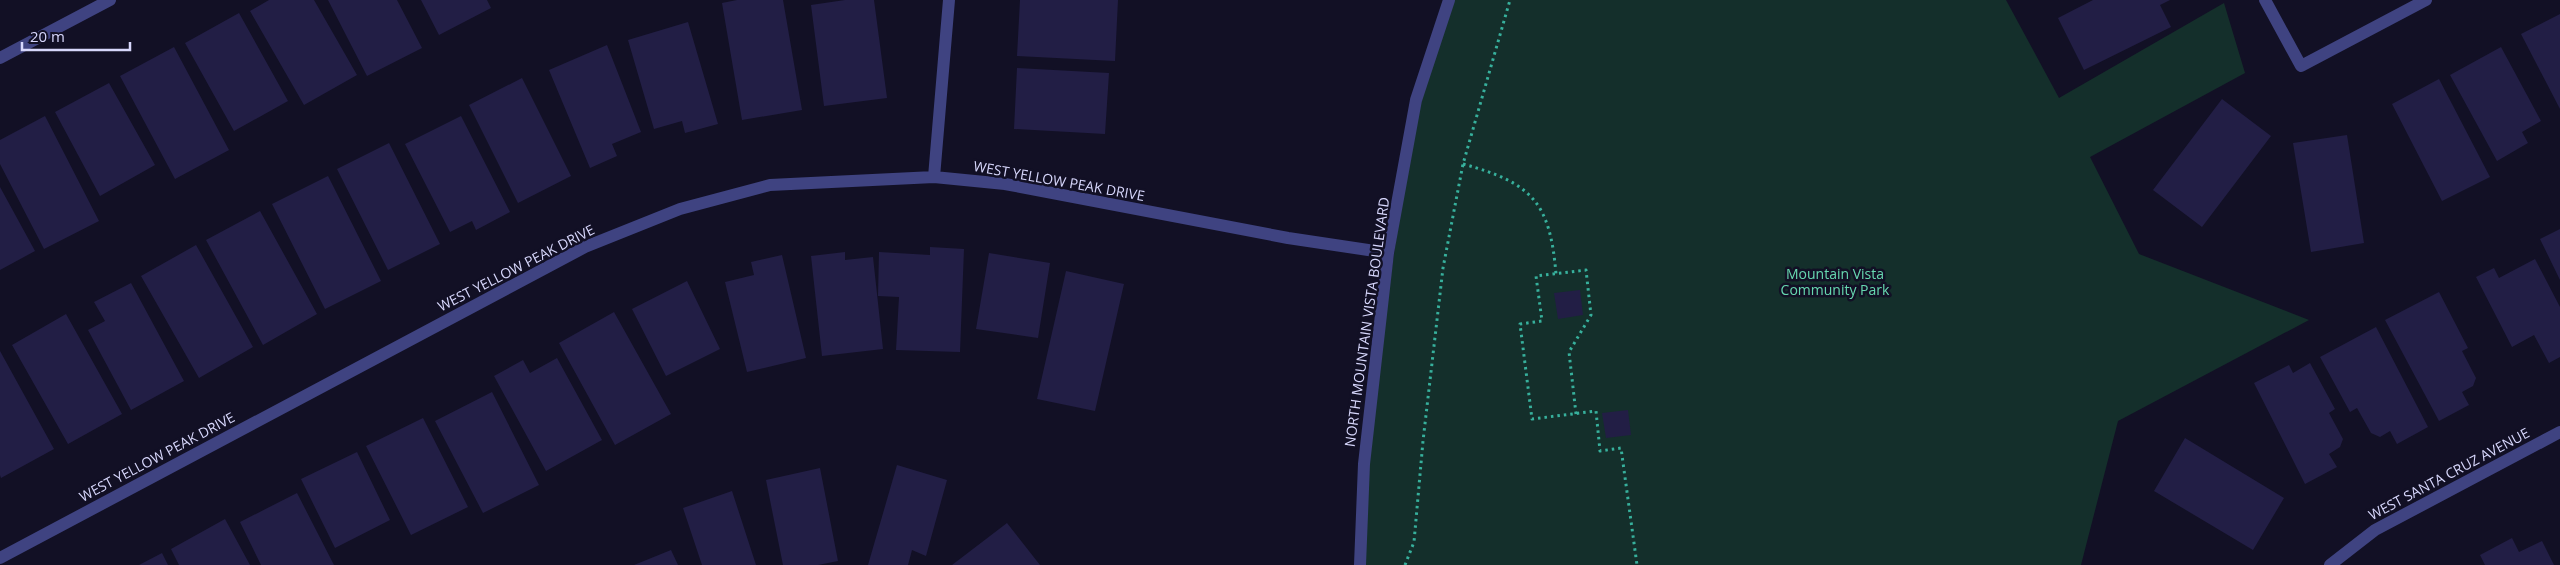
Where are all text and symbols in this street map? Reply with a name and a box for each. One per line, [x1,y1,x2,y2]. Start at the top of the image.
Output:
scale bar [22,20,130,52]
text: 20 m [30,26,65,46]
street label: WEST YELLOW PEAK DRIVE [972,156,1146,205]
street label: NORTH MOUNTAIN VISTA BOULEVARD [1340,196,1393,448]
street label: WEST YELLOW PEAK DRIVE [434,220,597,315]
park label: Mountain Vista Community Park [1781,264,1890,299]
street label: WEST YELLOW PEAK DRIVE [76,407,238,506]
street label: WEST SANTA CRUZ AVENUE [2365,423,2533,524]

